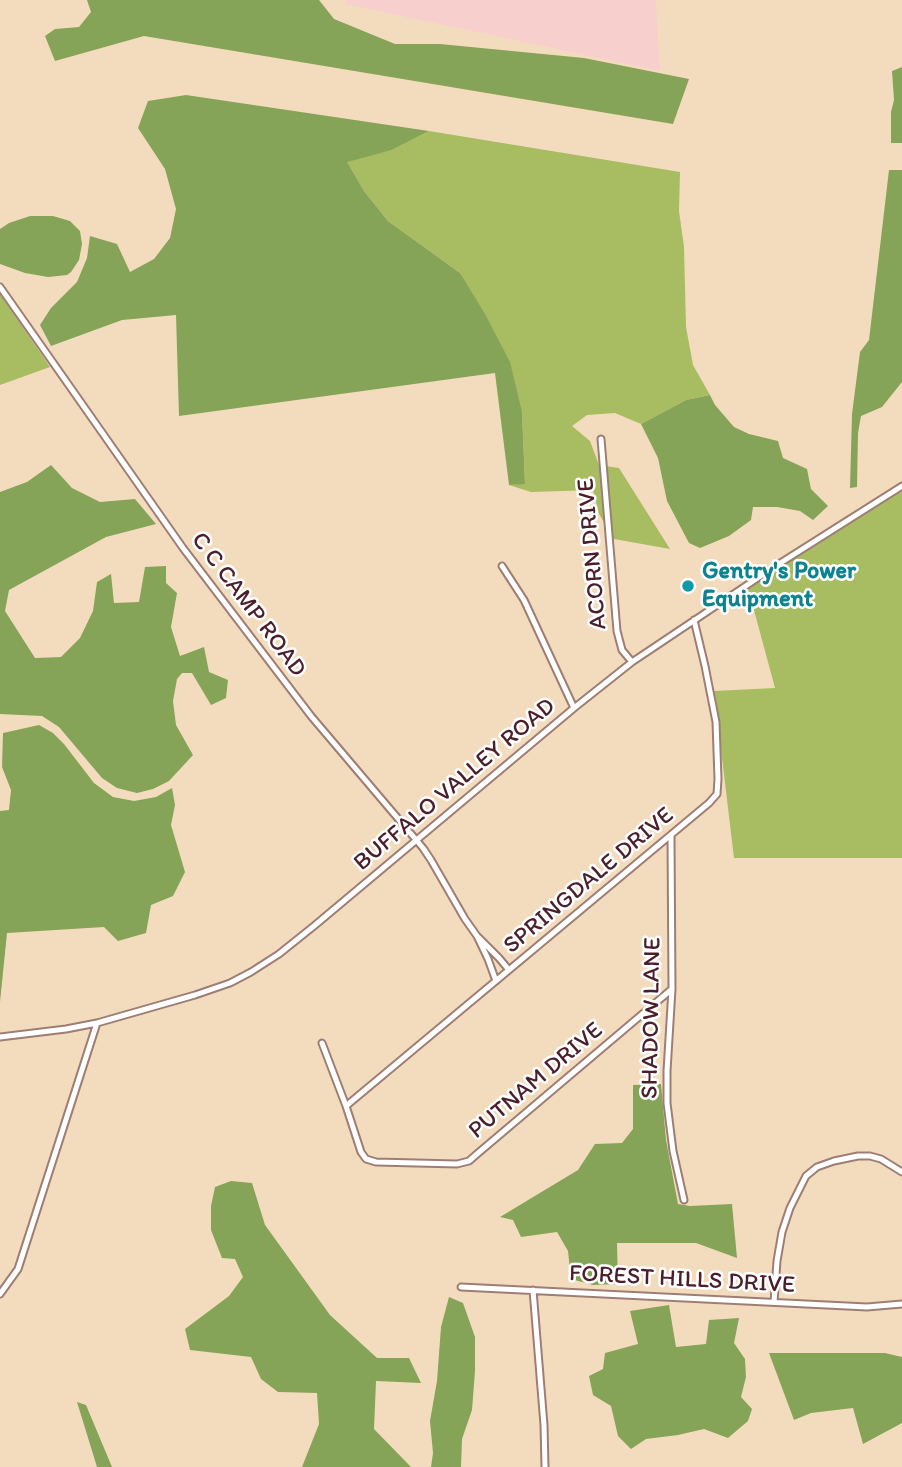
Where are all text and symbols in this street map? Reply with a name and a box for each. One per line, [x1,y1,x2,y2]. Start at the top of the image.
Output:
street label: ACORN DRIVE [572,477,614,631]
street label: C C CAMP ROAD [184,527,312,683]
place label: Gentry's Power Equipment [702,558,856,614]
marker: Gentry's Power Equipment [680,578,696,594]
street label: BUFFALO VALLEY ROAD [348,692,562,878]
street label: SPRINGDALE DRIVE [498,802,680,960]
street label: SHADOW LANE [636,937,668,1099]
street label: PUTNAM DRIVE [463,1017,609,1145]
street label: FOREST HILLS DRIVE [568,1260,796,1300]

